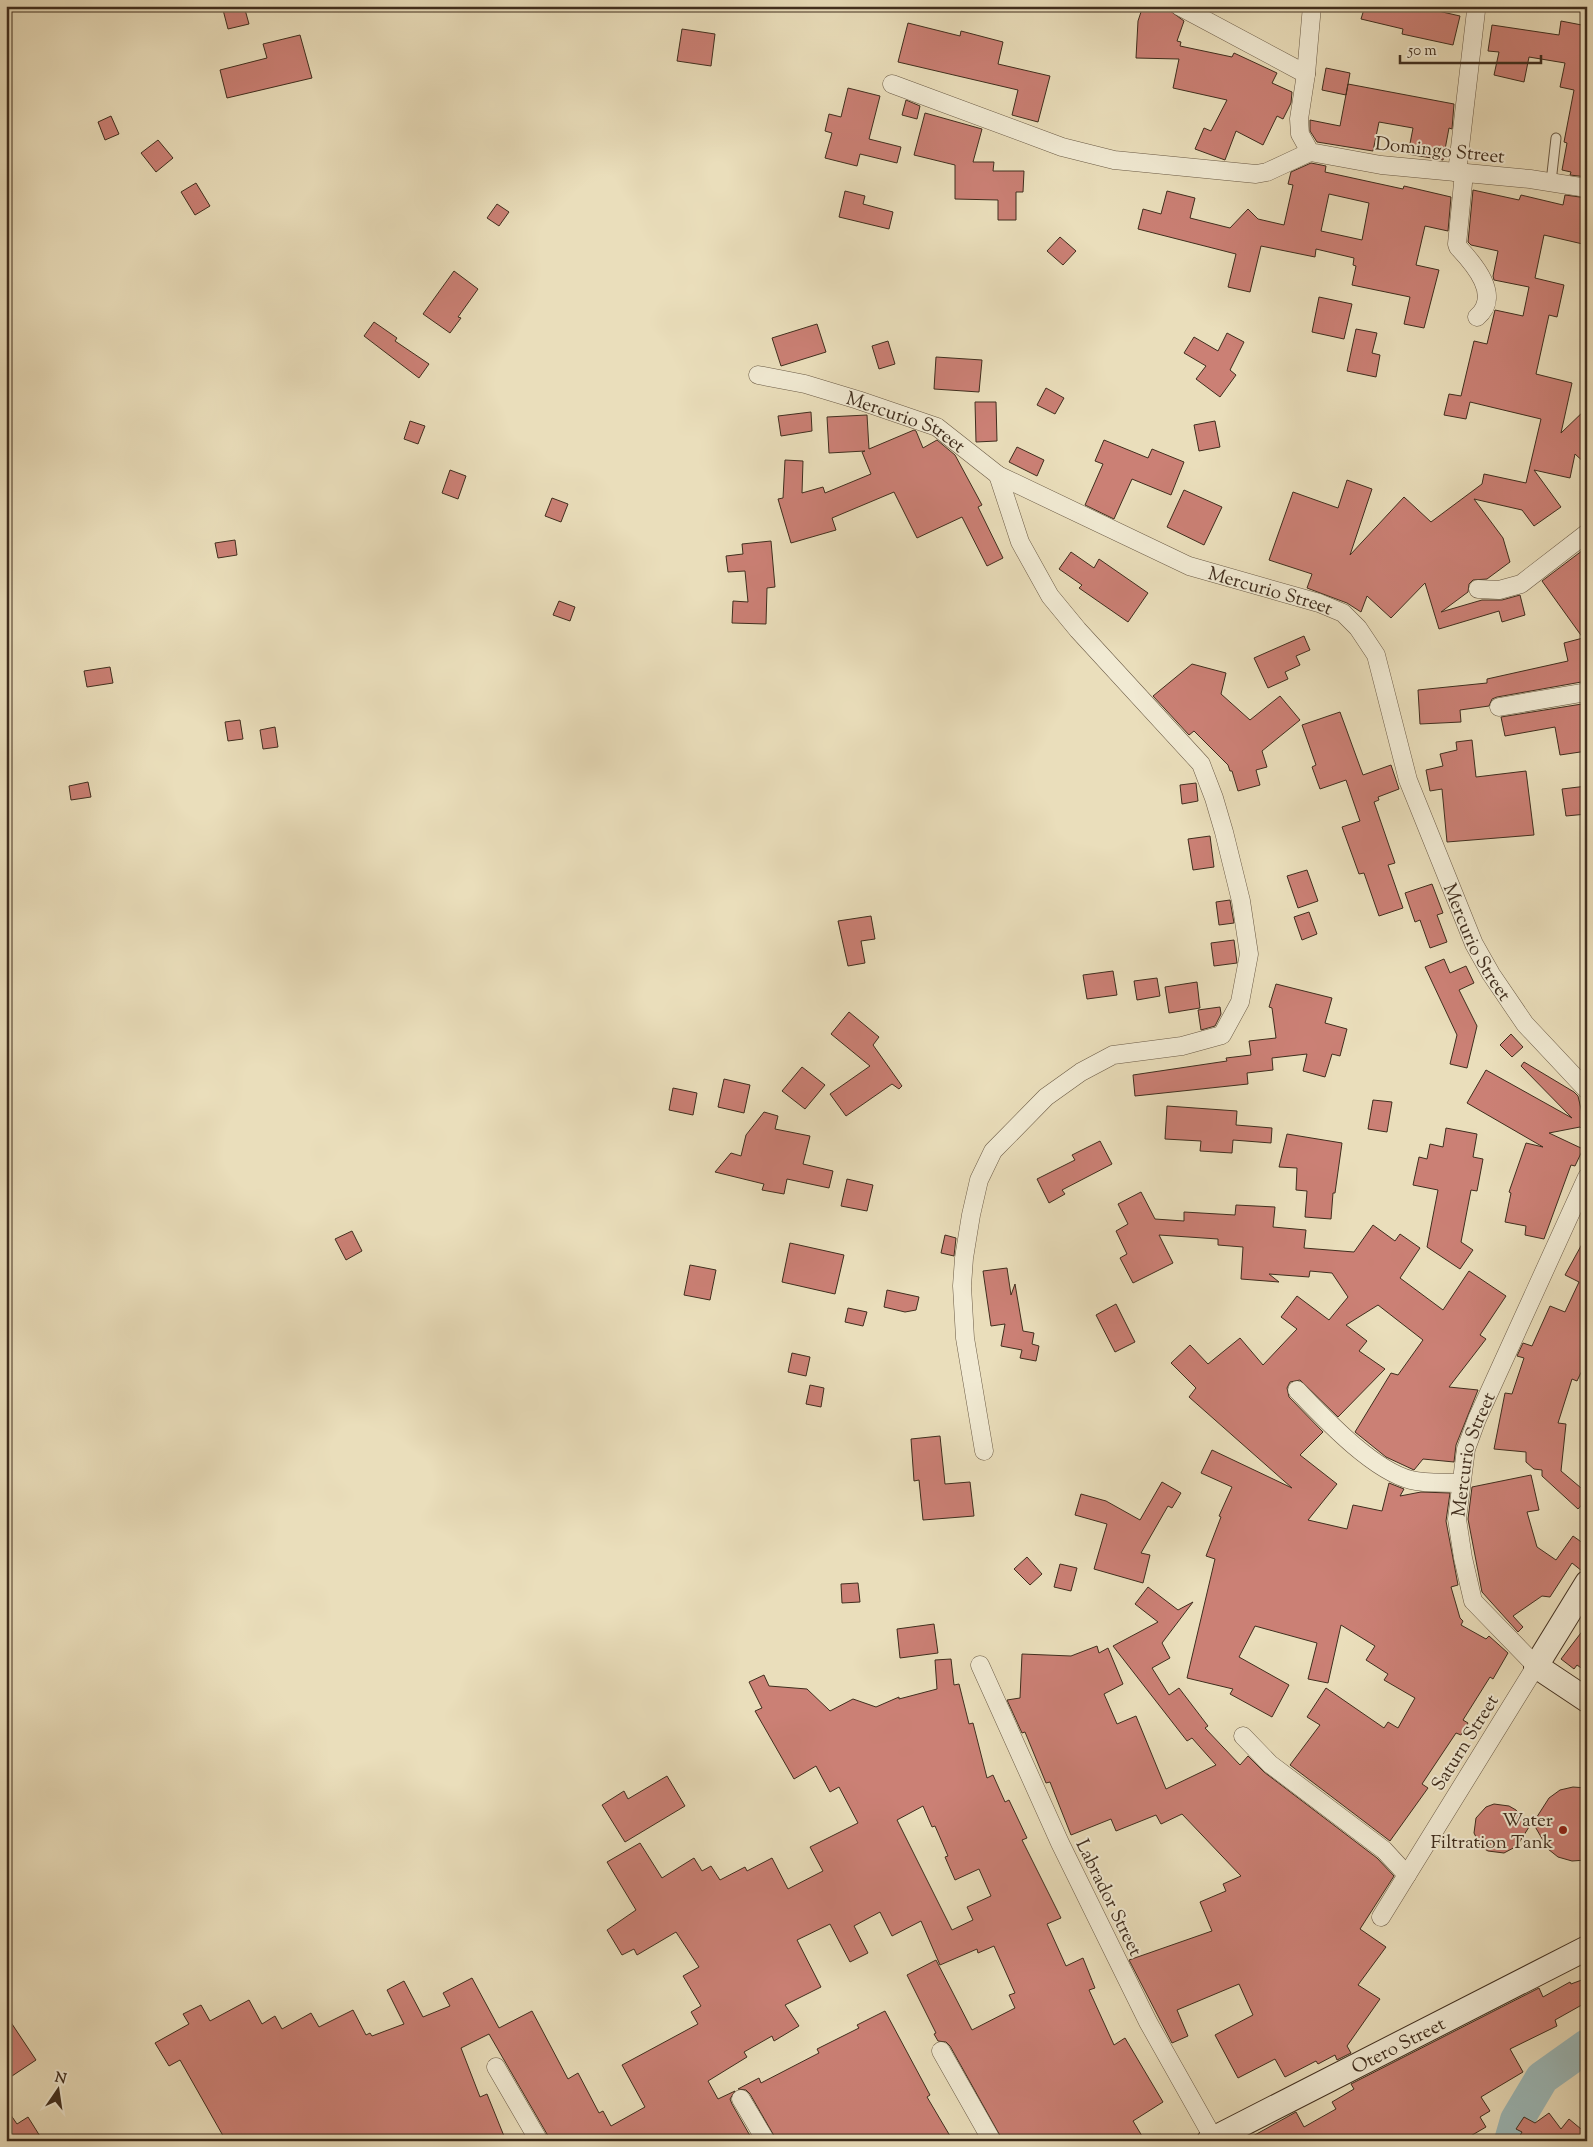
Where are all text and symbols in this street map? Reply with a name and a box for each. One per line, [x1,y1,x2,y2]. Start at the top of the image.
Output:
scale bar [1400,32,1542,64]
text: 50 m [1407,41,1437,62]
street label: Domingo Street [1374,131,1506,172]
street label: Mercurio Street [842,386,971,461]
street label: Mercurio Street [1205,561,1337,623]
street label: Mercurio Street [1435,880,1517,1008]
street label: Mercurio Street [1446,1388,1504,1519]
street label: Saturn Street [1426,1690,1507,1797]
place label: Water Filtration Tank [1431,1808,1554,1857]
marker: Water Filtration Tank [1557,1824,1569,1836]
street label: Labrador Street [1068,1835,1148,1962]
street label: Otero Street [1347,2011,1451,2082]
north arrow [32,2064,82,2114]
text: N [53,2068,68,2090]

